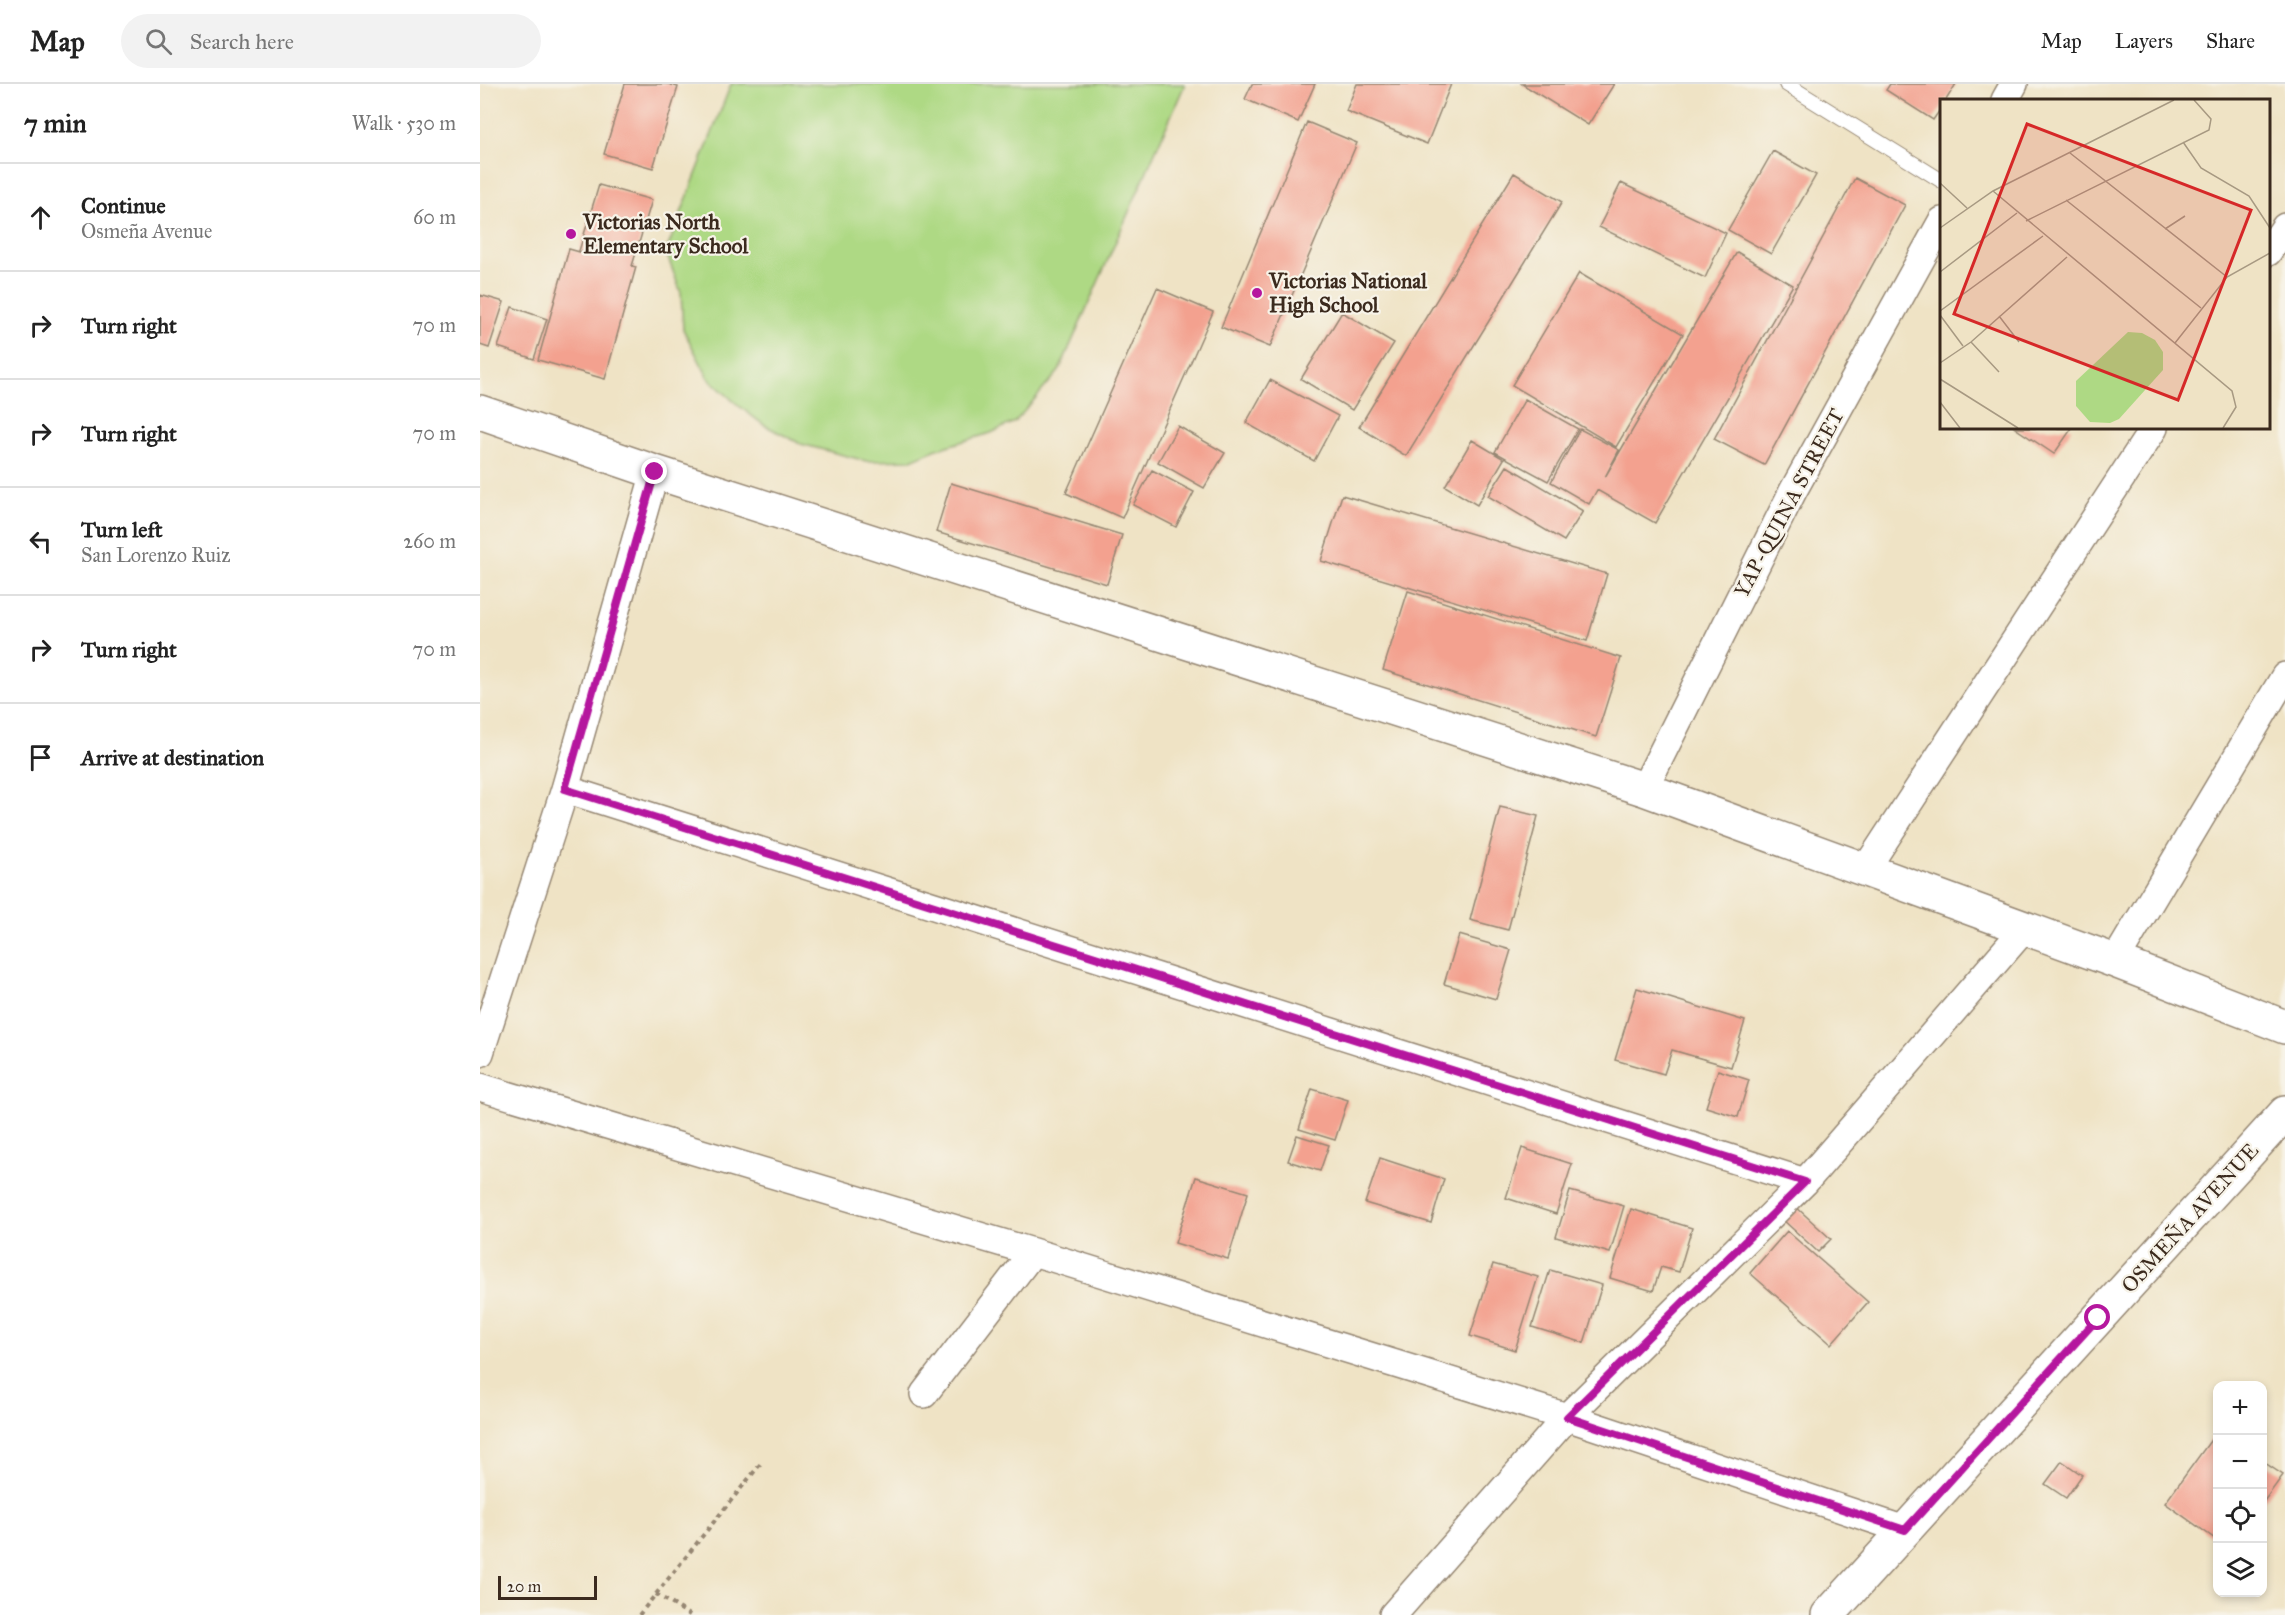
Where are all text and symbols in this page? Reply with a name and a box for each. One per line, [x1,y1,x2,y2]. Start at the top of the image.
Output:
search box [121,14,541,68]
text: Map [30,24,85,59]
icon: search [142,25,175,58]
text: Search here [190,28,294,55]
text: Map [2041,28,2082,54]
text: Layers [2115,28,2173,54]
text: Share [2206,28,2255,54]
inset map [1940,99,2270,429]
text: 7 min [24,107,87,139]
text: Walk · 530 m [352,111,456,135]
text: Continue [81,192,166,219]
icon: ahead [24,201,57,234]
text: 60 m [413,205,456,229]
place label: Victorias North Elementary School [582,209,749,259]
text: Osmeña Avenue [81,219,212,243]
marker: Victorias North Elementary School [564,227,578,241]
place label: Victorias National High School [1268,268,1428,318]
marker: Victorias National High School [1250,286,1264,300]
icon: right [24,309,57,342]
text: Turn right [81,312,177,339]
text: 70 m [413,313,456,337]
street label: YAP-QUINA STREET [1728,404,1850,602]
icon: right [24,417,57,450]
text: Turn right [81,420,177,447]
text: 70 m [413,421,456,445]
route end [641,458,667,484]
text: Turn left [81,516,163,543]
icon: left [24,525,57,558]
text: 260 m [403,529,456,553]
text: San Lorenzo Ruiz [81,543,231,567]
icon: right [24,633,57,666]
text: Turn right [81,636,177,663]
text: 70 m [413,637,456,661]
icon: arrive [24,741,57,774]
text: Arrive at destination [81,744,264,771]
street label: OSMEÑA AVENUE [2116,1138,2264,1298]
route start [2084,1304,2110,1330]
map controls [2213,1381,2267,1597]
button: + [2213,1381,2267,1435]
button: − [2213,1435,2267,1489]
button: locate [2213,1489,2267,1543]
button: layers [2213,1543,2267,1597]
scale bar [498,1573,597,1600]
text: 20 m [507,1577,541,1596]

